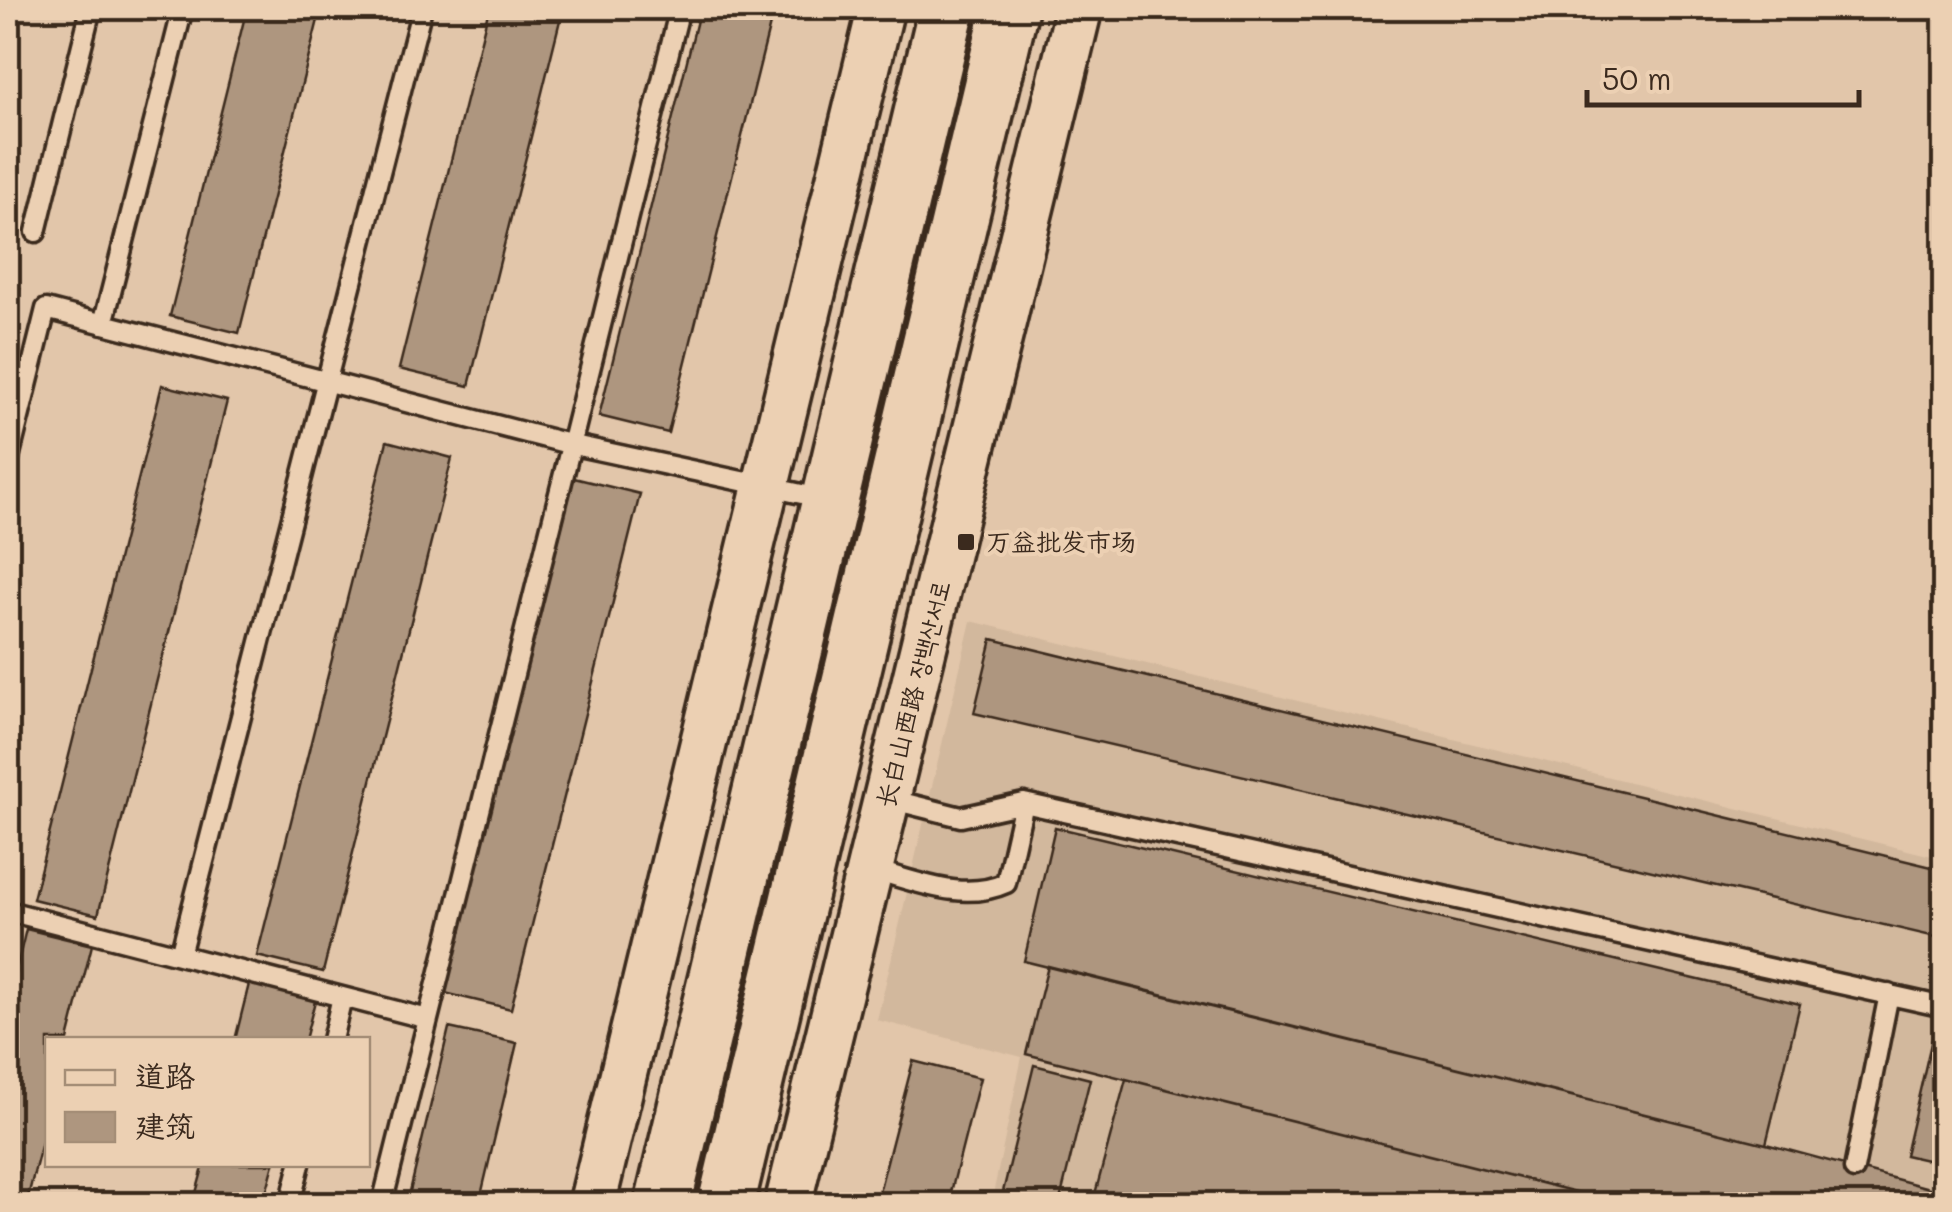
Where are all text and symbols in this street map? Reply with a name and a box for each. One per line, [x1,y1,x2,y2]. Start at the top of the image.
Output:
scale bar [1587,45,1860,107]
text: 50 m [1602,58,1672,98]
place label: 万益批发市场 [986,525,1136,557]
marker: 万益批发市场 [955,531,977,553]
street label: 长白山西路 장백산서로 [868,577,956,811]
legend [45,1037,370,1167]
text: 道路 [135,1055,195,1095]
text: 建筑 [135,1105,195,1145]

